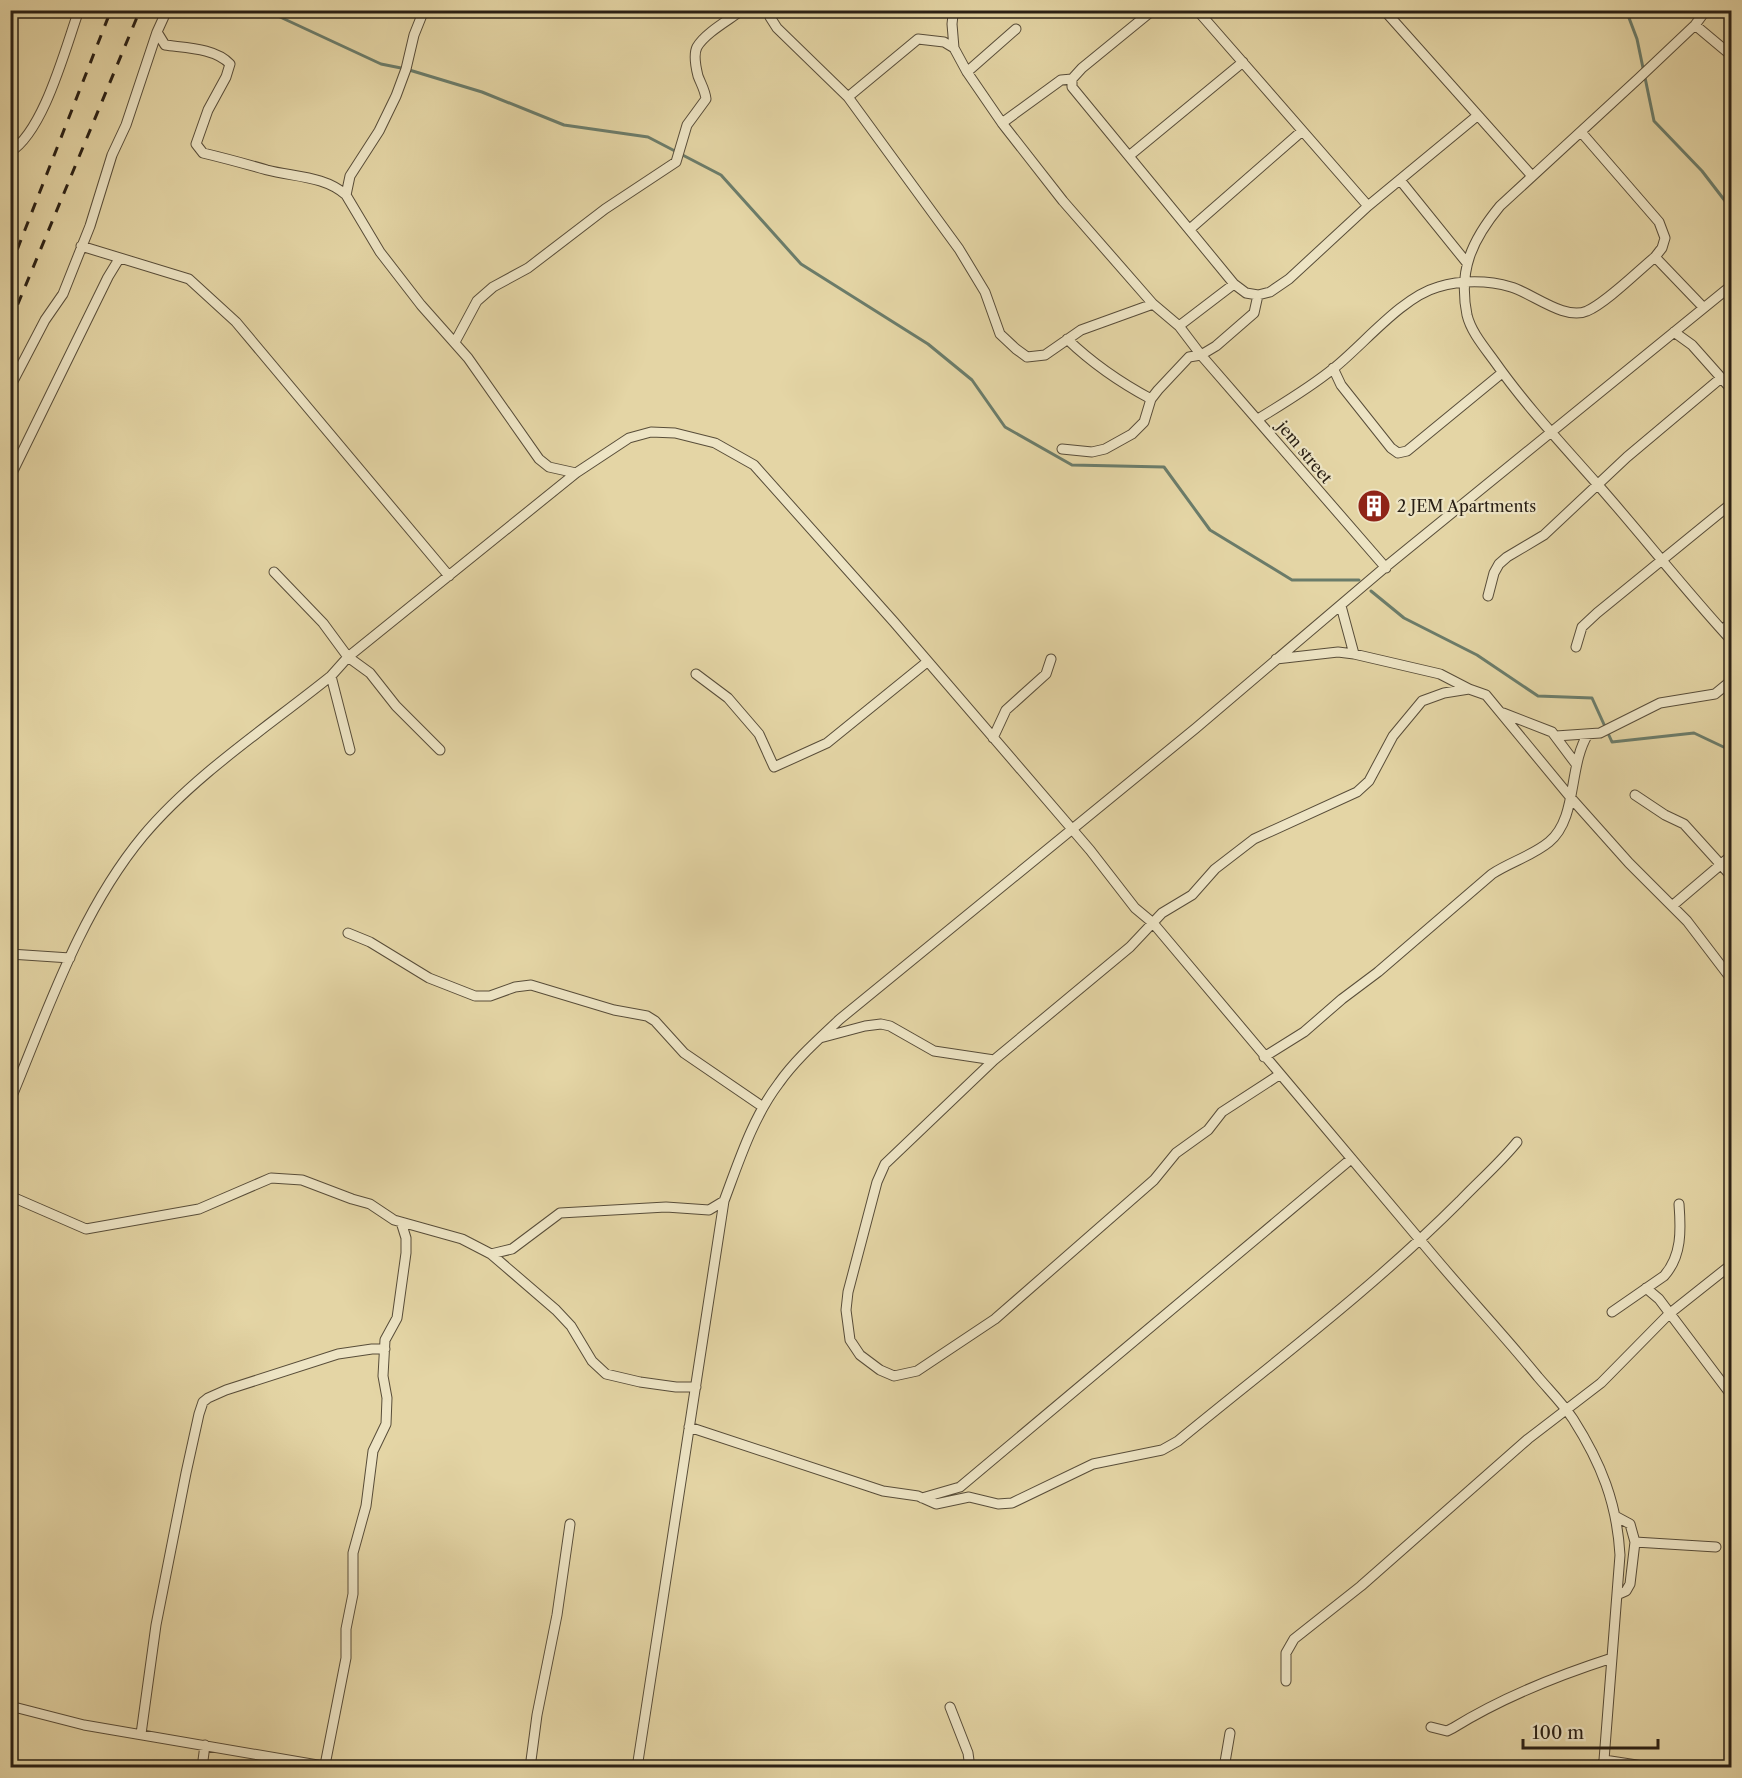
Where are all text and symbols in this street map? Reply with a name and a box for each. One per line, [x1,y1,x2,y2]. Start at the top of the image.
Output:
street label: jem street [1271,414,1337,488]
building icon: 2 JEM Apartments [1356,488,1392,524]
place label: 2 JEM Apartments [1397,496,1536,516]
scale bar [1523,1712,1658,1750]
text: 100 m [1532,1722,1584,1744]

